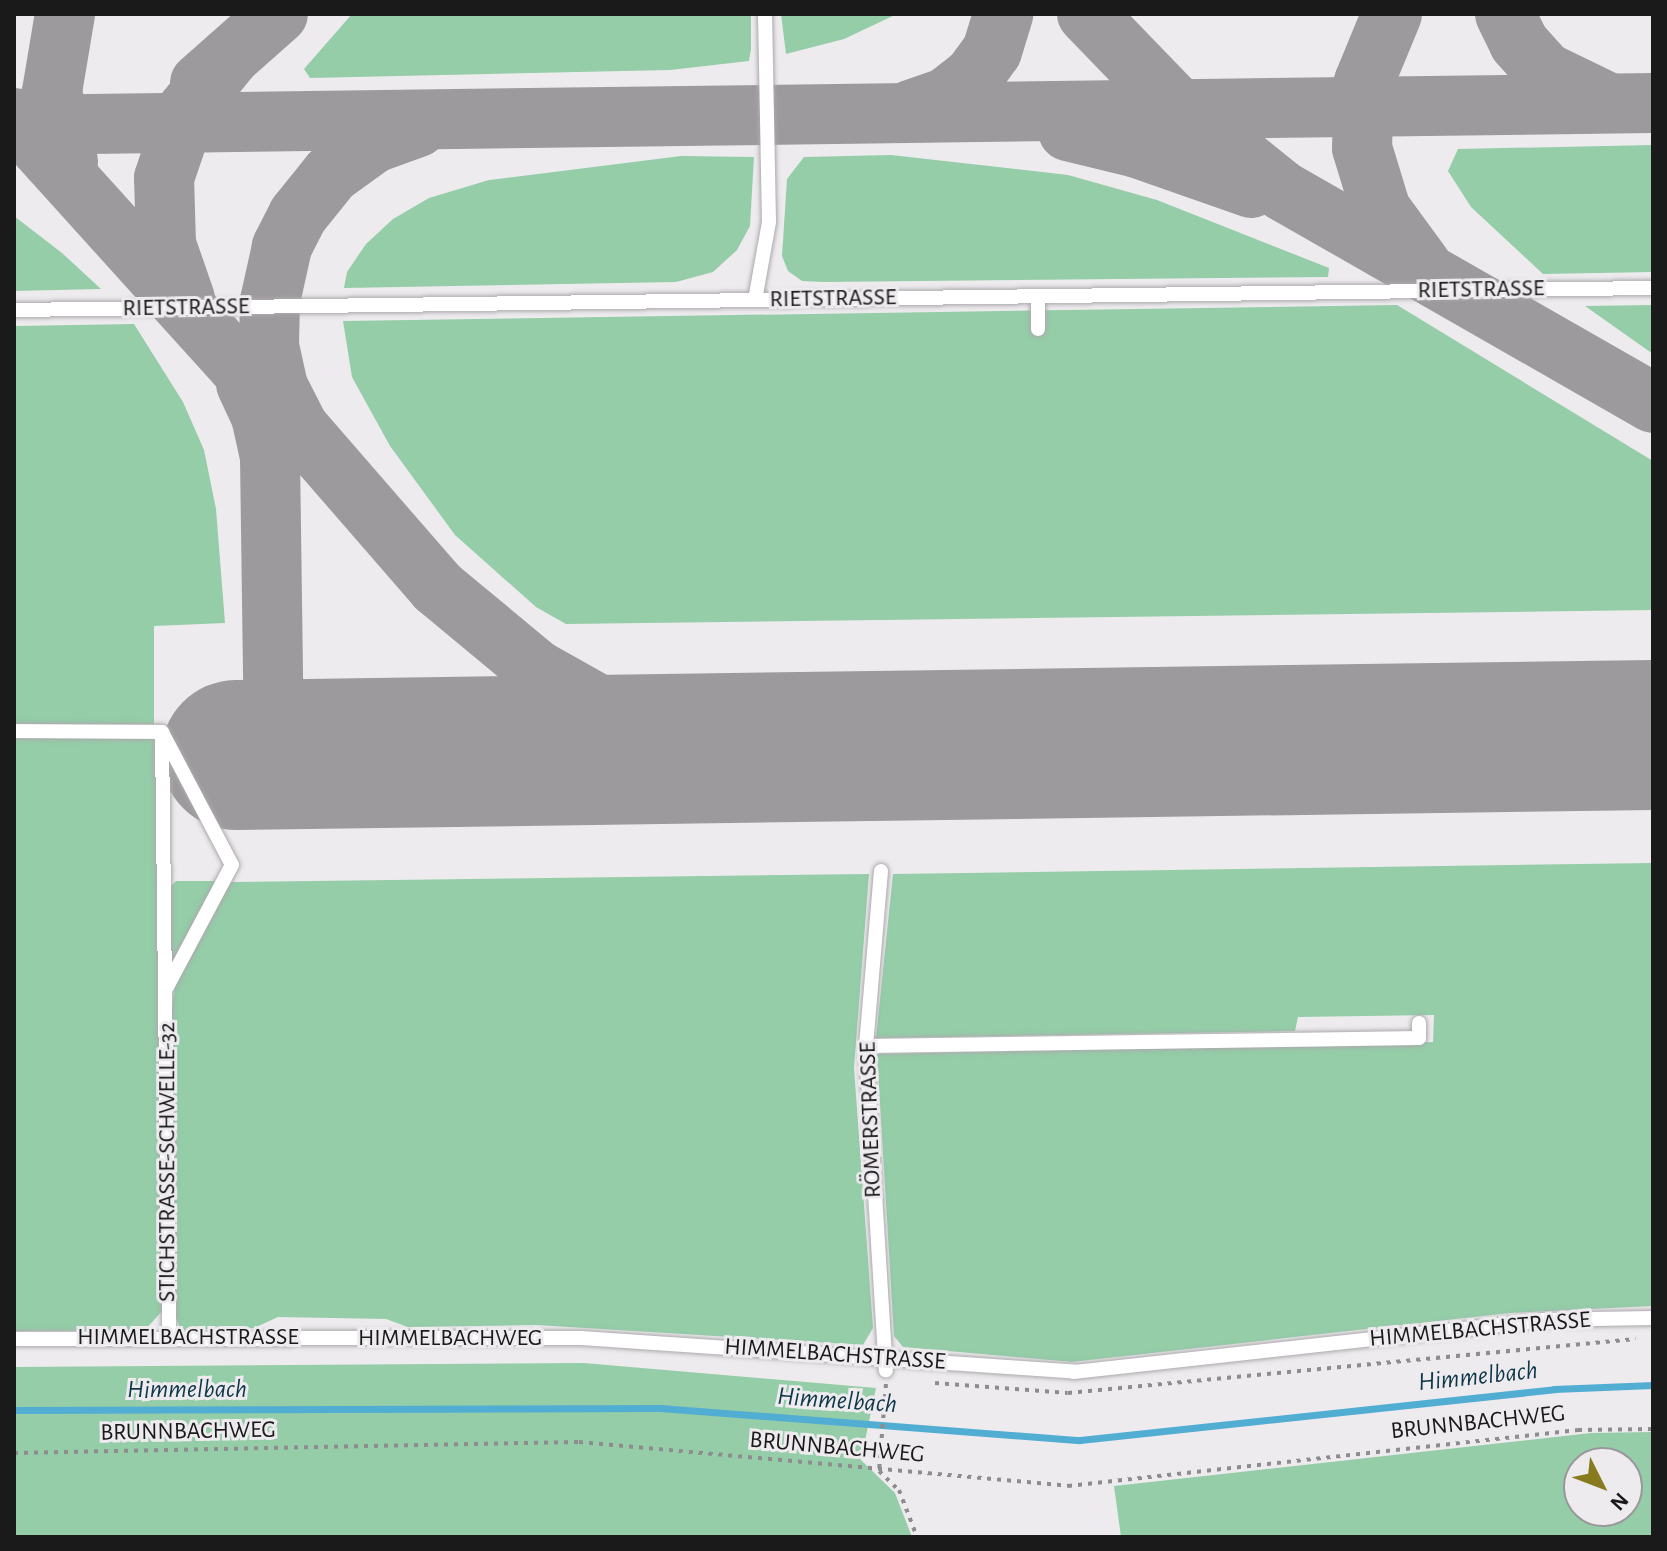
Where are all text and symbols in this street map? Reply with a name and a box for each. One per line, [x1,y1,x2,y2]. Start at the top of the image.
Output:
street label: RIETSTRASSE [1417,274,1545,306]
street label: RIETSTRASSE [769,283,897,315]
street label: RIETSTRASSE [122,292,250,324]
street label: STICHSTRASSE-SCHWELLE-32 [154,1022,182,1302]
street label: RÖMERSTRASSE [854,1041,888,1199]
street label: HIMMELBACHSTRASSE [1368,1306,1592,1354]
street label: HIMMELBACHSTRASSE [77,1324,299,1352]
street label: HIMMELBACHWEG [358,1325,542,1353]
street label: HIMMELBACHSTRASSE [723,1333,947,1377]
water label: Himmelbach [1417,1355,1539,1399]
water label: Himmelbach [127,1374,247,1406]
water label: Himmelbach [776,1381,898,1421]
street label: BRUNNBACHWEG [1389,1400,1567,1446]
street label: BRUNNBACHWEG [100,1416,276,1448]
street label: BRUNNBACHWEG [748,1426,926,1470]
north arrow [1563,1447,1643,1527]
text: N [1606,1489,1633,1515]

